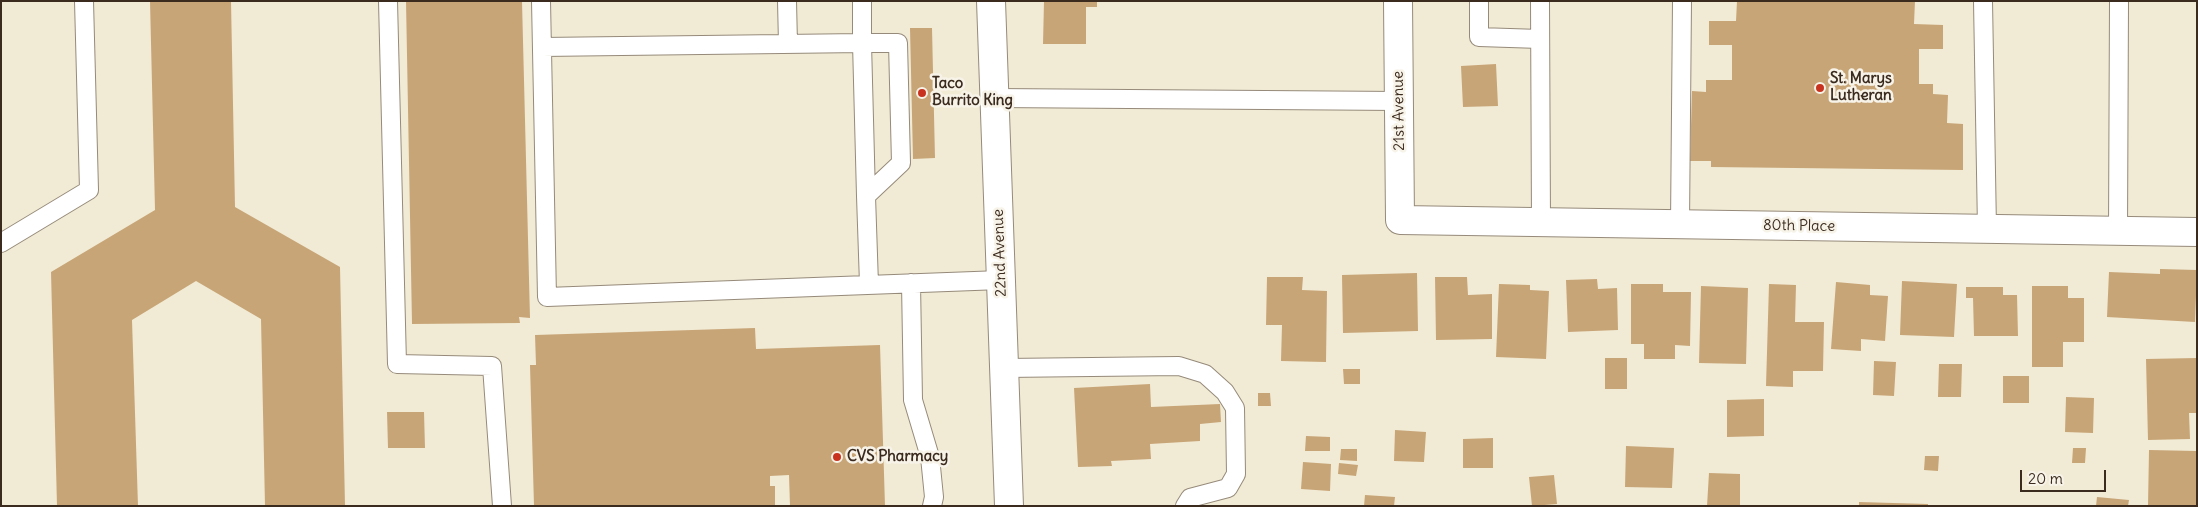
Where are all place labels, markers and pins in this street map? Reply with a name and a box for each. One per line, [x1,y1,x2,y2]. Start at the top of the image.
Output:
place label: St. Marys Lutheran [1830,70,1892,105]
place label: Taco Burrito King [932,75,1013,110]
marker: St. Marys Lutheran [1814,82,1826,94]
marker: Taco Burrito King [916,87,928,99]
place label: CVS Pharmacy [847,448,948,466]
marker: CVS Pharmacy [831,451,843,463]

